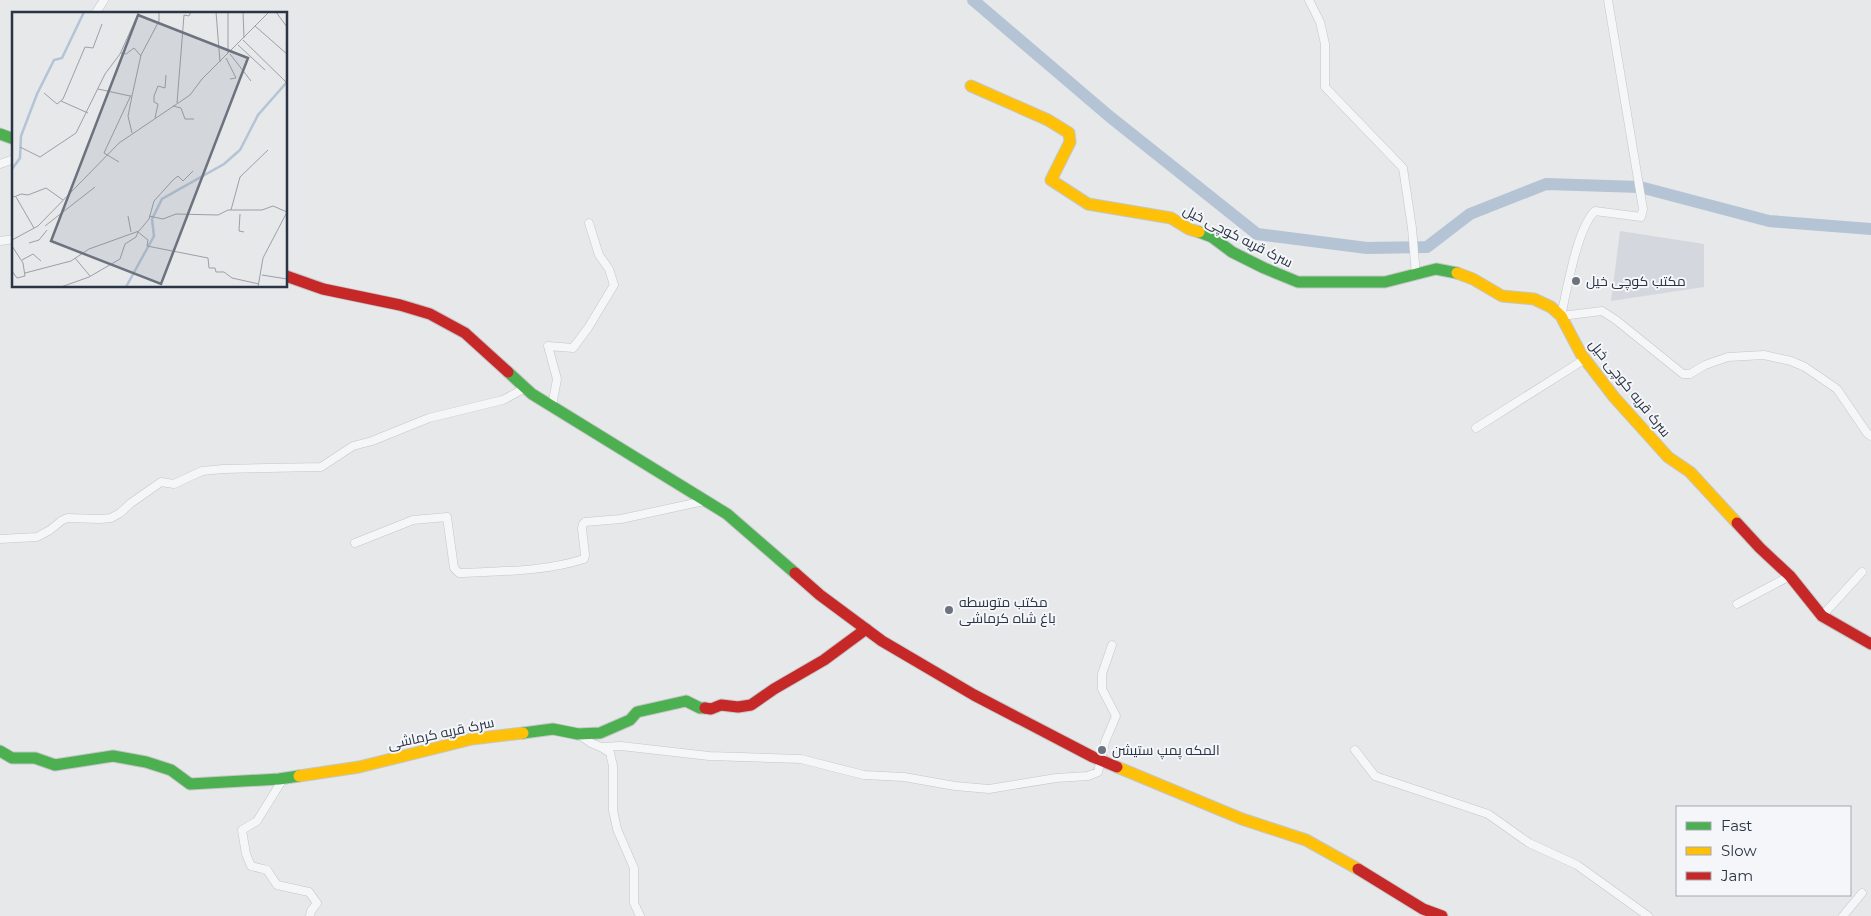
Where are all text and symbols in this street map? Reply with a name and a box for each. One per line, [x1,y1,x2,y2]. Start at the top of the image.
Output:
inset map [12,12,288,288]
street label: سرک قریه کوچی خیل [1180,201,1296,272]
place label: مکتب کوچی خیل [1586,272,1686,291]
marker: مکتب کوچی خیل [1570,275,1582,287]
street label: سرک قریه کوچی خیل [1584,335,1675,441]
place label: مکتب متوسطه باغ شاه کرماشی [959,593,1056,627]
marker: مکتب متوسطه باغ شاه کرماشی [943,604,955,616]
street label: سرک قریه کرماشی [386,713,496,753]
place label: المکه پمپ ستیشن [1112,741,1220,760]
marker: المکه پمپ ستیشن [1096,744,1108,756]
legend [1676,806,1851,896]
text: Fast [1721,816,1752,835]
text: Slow [1721,841,1757,860]
text: Jam [1720,866,1753,885]

